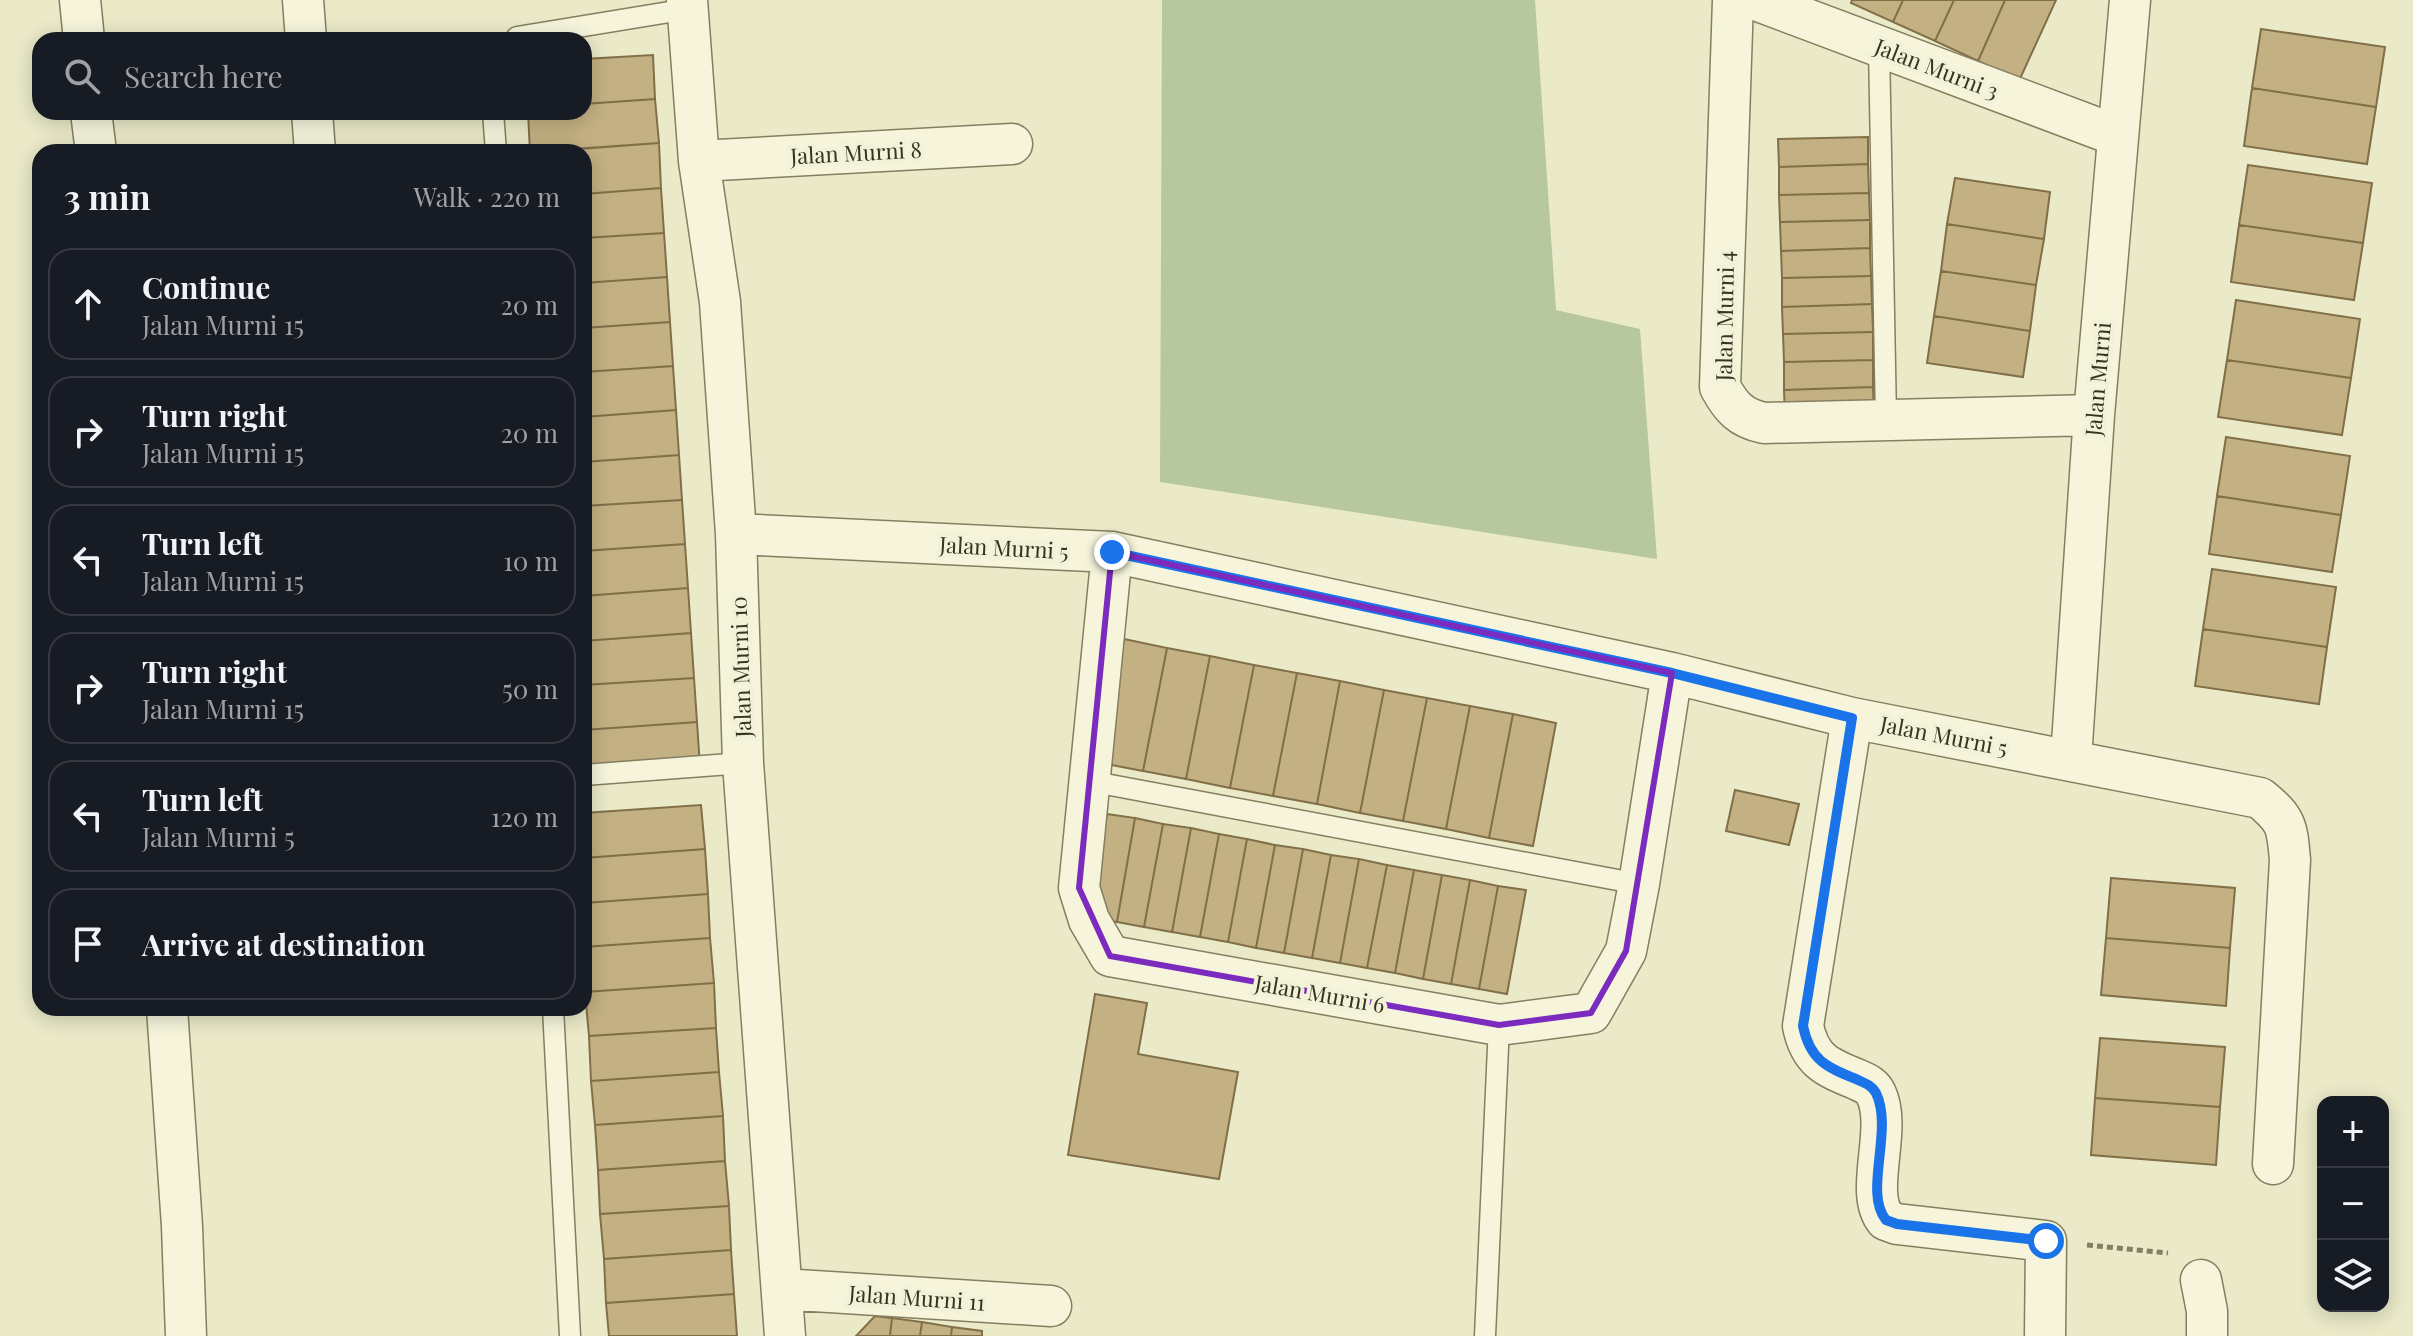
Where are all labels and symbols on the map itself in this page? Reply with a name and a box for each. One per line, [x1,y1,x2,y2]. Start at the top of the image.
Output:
street label: Jalan Murni 3 [1870,30,2003,105]
street label: Jalan Murni 8 [789,134,922,170]
street label: Jalan Murni 4 [1708,250,1740,382]
street label: Jalan Murni [2077,321,2117,438]
street label: Jalan Murni 5 [938,529,1069,565]
route end [1094,534,1130,570]
street label: Jalan Murni 10 [723,596,757,739]
street label: Jalan Murni 5 [1877,708,2010,762]
street label: Jalan Murni 6 [1252,967,1387,1019]
route start [2028,1223,2064,1259]
street label: Jalan Murni 11 [847,1277,986,1317]

